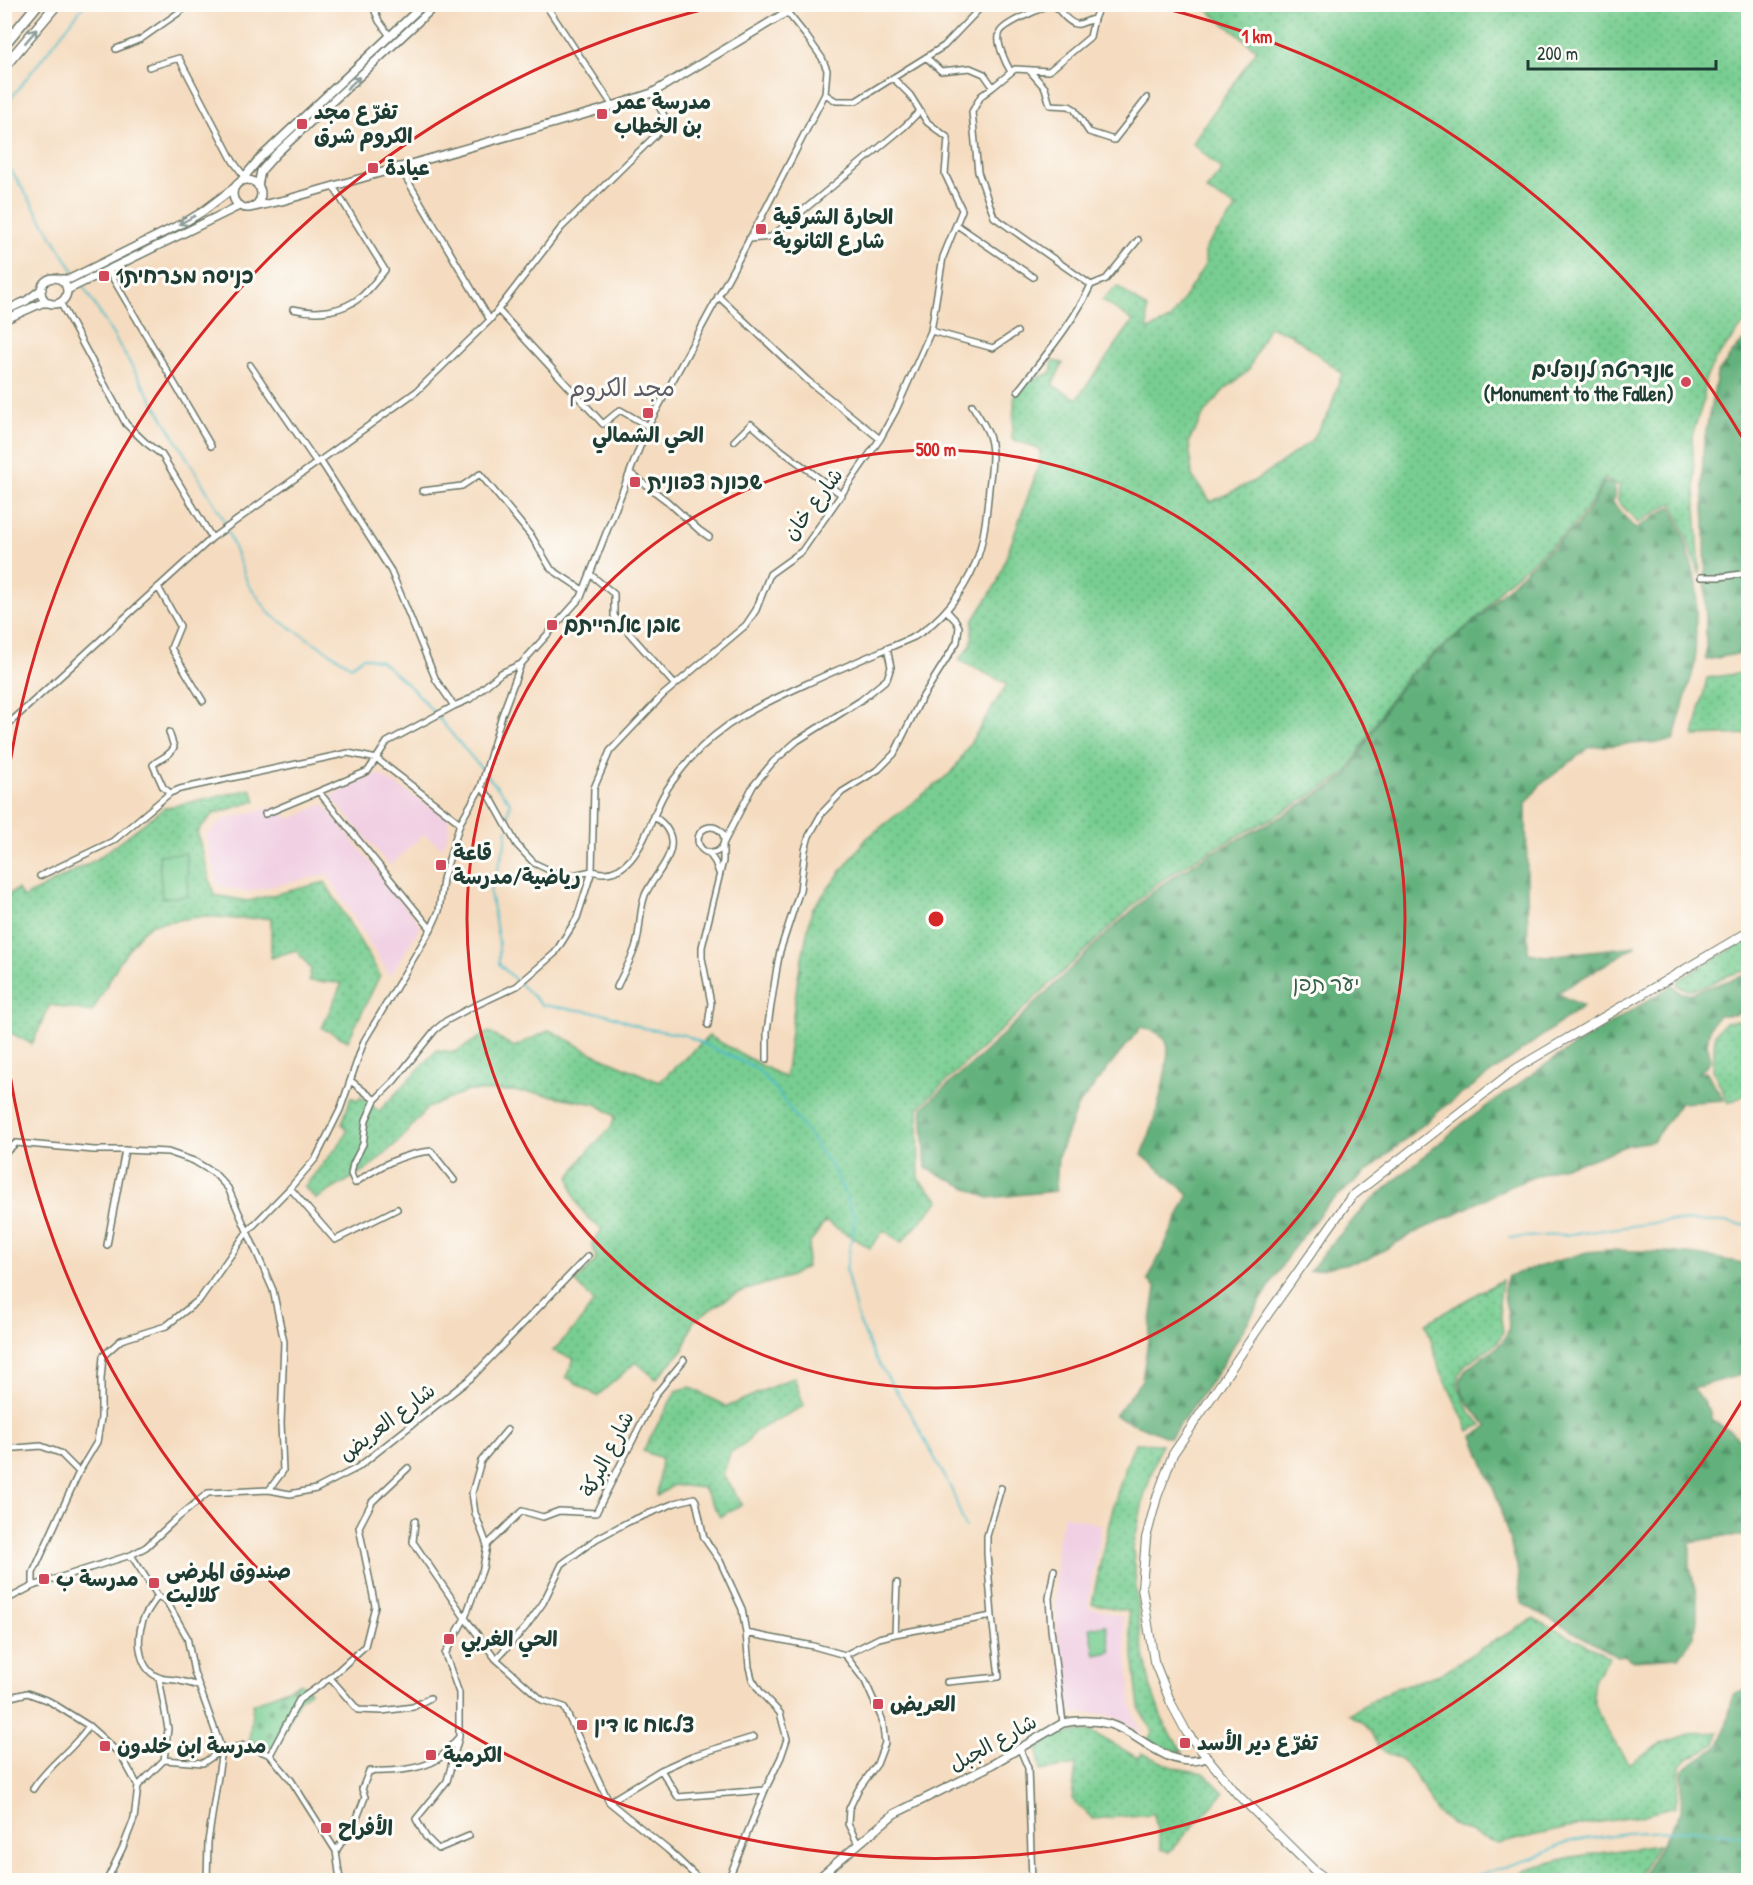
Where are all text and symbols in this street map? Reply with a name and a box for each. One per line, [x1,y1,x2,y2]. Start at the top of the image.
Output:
text: 1 km [1242,24,1272,49]
one-way arrow [24,29,38,44]
scale bar [1528,33,1716,71]
text: 200 m [1537,41,1578,66]
one-way arrow [345,76,360,90]
place label: مدرسة عمر بن الخطاب [612,87,711,140]
place label: تفرّع مجد الكروم شرق [314,97,413,152]
marker: مدرسة عمر بن الخطاب [595,107,609,121]
marker: تفرّع مجد الكروم شرق [295,117,309,131]
place label: عيادة [385,153,430,182]
marker: عيادة [366,161,380,175]
place label: الحارة الشرقية شارع الثانوية [773,202,893,256]
one-way arrow [179,215,197,226]
marker: الحارة الشرقية شارع الثانوية [754,222,768,236]
place label: כניסה מזרחית1 [116,261,254,290]
marker: כניסה מזרחית1 [97,269,111,283]
place label: אנדרטה לנופלים (Monument to the Fallen) [1484,355,1674,408]
district label: مجد الكروم [569,371,675,407]
marker: אנדרטה לנופלים (Monument to the Fallen) [1679,375,1693,389]
marker: الحي الشمالي [641,406,655,420]
place label: الحي الشمالي [592,420,704,454]
text: 500 m [916,437,956,462]
street label: شارع خان [776,462,850,546]
place label: שכונה צפונית [647,467,763,496]
marker: שכונה צפונית [628,475,642,489]
place label: אבן אלהייתם [564,610,681,639]
marker: אבן אלהייתם [545,618,559,632]
place label: قاعة رياضية/مدرسة [453,838,581,891]
marker: قاعة رياضية/مدرسة [434,858,448,872]
centre of rings [926,909,946,929]
park label: יער תפן [1293,969,1359,998]
street label: شارع العريض [332,1376,442,1468]
street label: شارع البركة [573,1406,641,1502]
place label: صندوق المرضى كلاليت [166,1556,291,1609]
place label: مدرسة ب [56,1564,139,1593]
marker: مدرسة ب [37,1572,51,1586]
marker: صندوق المرضى كلاليت [147,1576,161,1590]
place label: الحي الغربي [461,1624,558,1658]
marker: الحي الغربي [442,1632,456,1646]
place label: العريض [890,1689,956,1718]
marker: العريض [871,1697,885,1711]
street label: شارع الجبل [944,1707,1042,1779]
place label: צלאח א דין [594,1710,694,1739]
marker: צלאח א דין [575,1718,589,1732]
place label: تفرّع دير الأسد [1197,1728,1319,1757]
place label: مدرسة ابن خلدون [117,1731,266,1760]
marker: تفرّع دير الأسد [1178,1736,1192,1750]
marker: مدرسة ابن خلدون [98,1739,112,1753]
place label: الكرمية [443,1740,502,1769]
marker: الكرمية [424,1748,438,1762]
place label: الأفراح [338,1813,393,1842]
marker: الأفراح [319,1821,333,1835]

